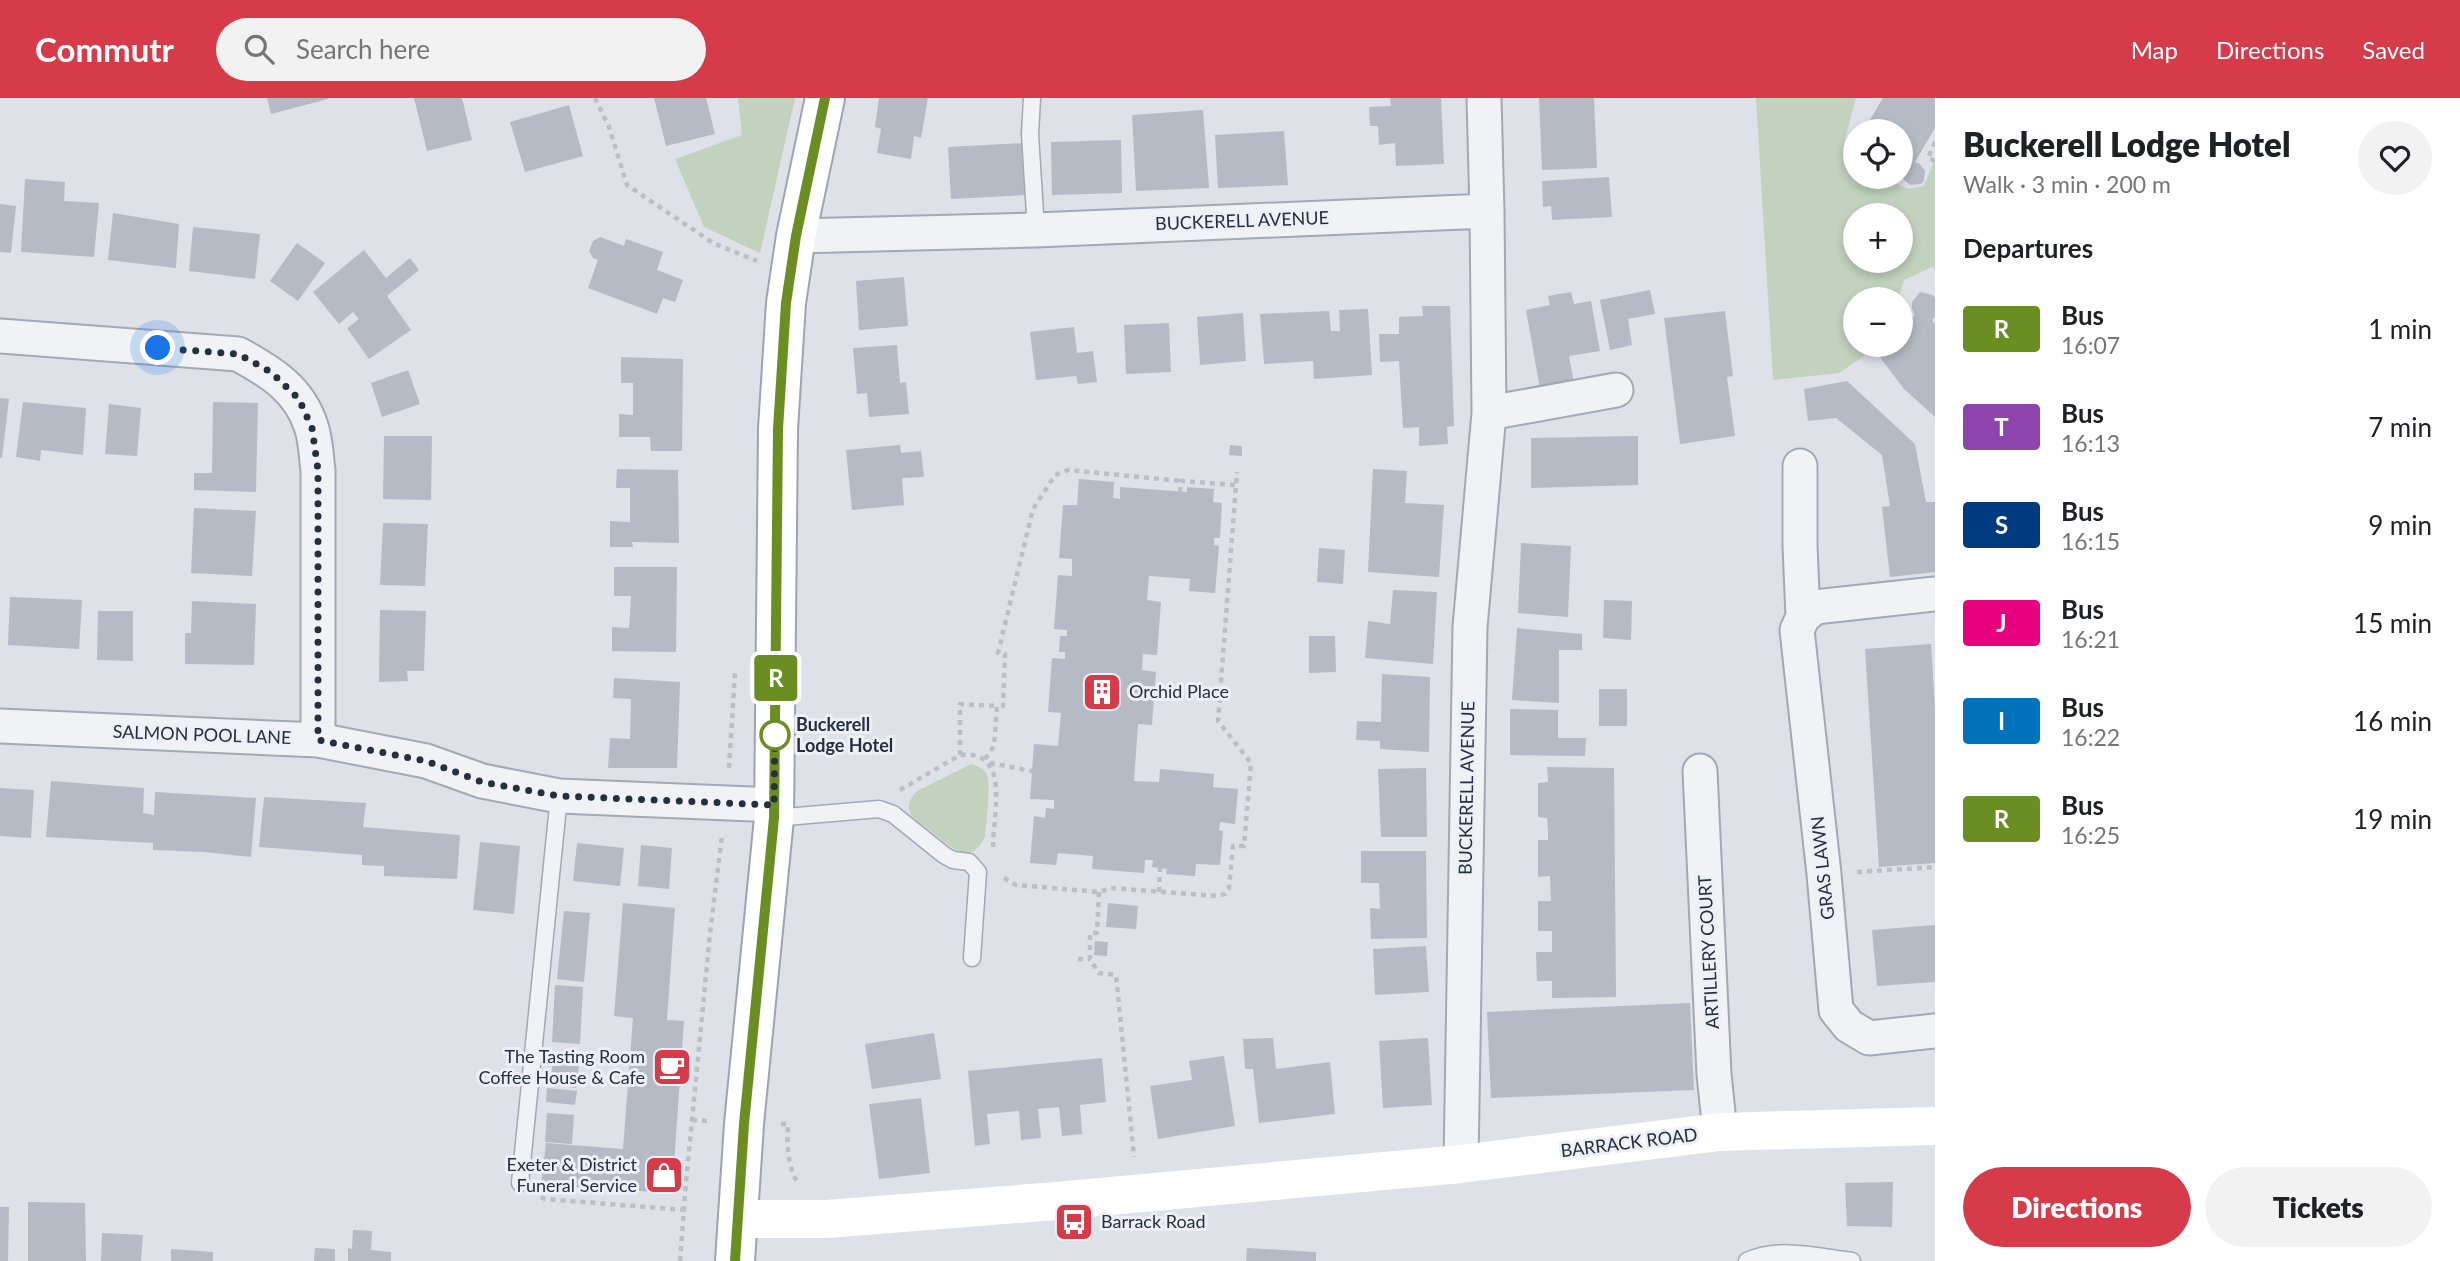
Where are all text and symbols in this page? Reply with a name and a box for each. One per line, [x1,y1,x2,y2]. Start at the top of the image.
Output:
search box [216,18,706,81]
text: Commutr [35,29,174,69]
icon: search [240,30,278,68]
text: Search here [296,33,430,65]
text: Map [2131,35,2178,64]
text: Directions [2216,35,2324,64]
text: Saved [2362,35,2425,64]
map controls [1843,119,1913,357]
button: locate [1843,119,1913,189]
button: heart [2358,121,2432,195]
text: Buckerell Lodge Hotel [1963,124,2291,164]
text: Walk · 3 min · 200 m [1963,170,2171,198]
button: + [1843,203,1913,273]
street label: BUCKERELL AVENUE [1155,206,1329,234]
text: Departures [1963,232,2093,264]
button: − [1843,287,1913,357]
text: Bus [2061,299,2104,331]
text: 1 min [2368,313,2432,345]
text: R [1994,314,2009,343]
your location [140,330,175,365]
text: 16:07 [2061,331,2120,359]
text: Bus [2061,397,2104,429]
text: 7 min [2368,411,2432,443]
text: T [1994,412,2009,441]
text: 16:13 [2061,429,2120,457]
text: Bus [2061,495,2104,527]
text: 9 min [2368,509,2432,541]
text: S [1995,510,2008,539]
text: 16:15 [2061,527,2120,555]
text: Bus [2061,593,2104,625]
text: 15 min [2353,607,2432,639]
text: J [1996,608,2007,637]
text: 16:21 [2061,625,2120,653]
line badge: R [753,655,799,701]
text: R [768,663,784,692]
building icon: Orchid Place [1081,671,1123,713]
place label: Orchid Place [1129,680,1229,702]
text: Bus [2061,691,2104,723]
street label: BUCKERELL AVENUE [1453,701,1479,875]
text: 16 min [2353,705,2432,737]
text: I [1998,706,2005,735]
place label: Buckerell Lodge Hotel [796,713,893,756]
street label: SALMON POOL LANE [112,720,292,748]
marker: Buckerell Lodge Hotel [760,720,790,750]
text: 16:22 [2061,723,2120,751]
text: Bus [2061,789,2104,821]
text: 19 min [2353,803,2432,835]
text: R [1994,804,2009,833]
street label: GRAS LAWN [1806,815,1838,921]
text: 16:25 [2061,821,2120,849]
street label: ARTILLERY COURT [1693,874,1723,1030]
place label: The Tasting Room Coffee House & Cafe [478,1045,645,1088]
cafe icon: The Tasting Room Coffee House & Cafe [651,1046,693,1088]
street label: BARRACK ROAD [1559,1123,1699,1161]
place label: Exeter & District Funeral Service [506,1153,638,1196]
shop icon: Exeter & District Funeral Service [643,1154,685,1196]
button: Directions [1963,1167,2191,1247]
button: Tickets [2205,1167,2432,1247]
bus stop icon: Barrack Road [1053,1201,1095,1243]
place label: Barrack Road [1101,1210,1206,1232]

